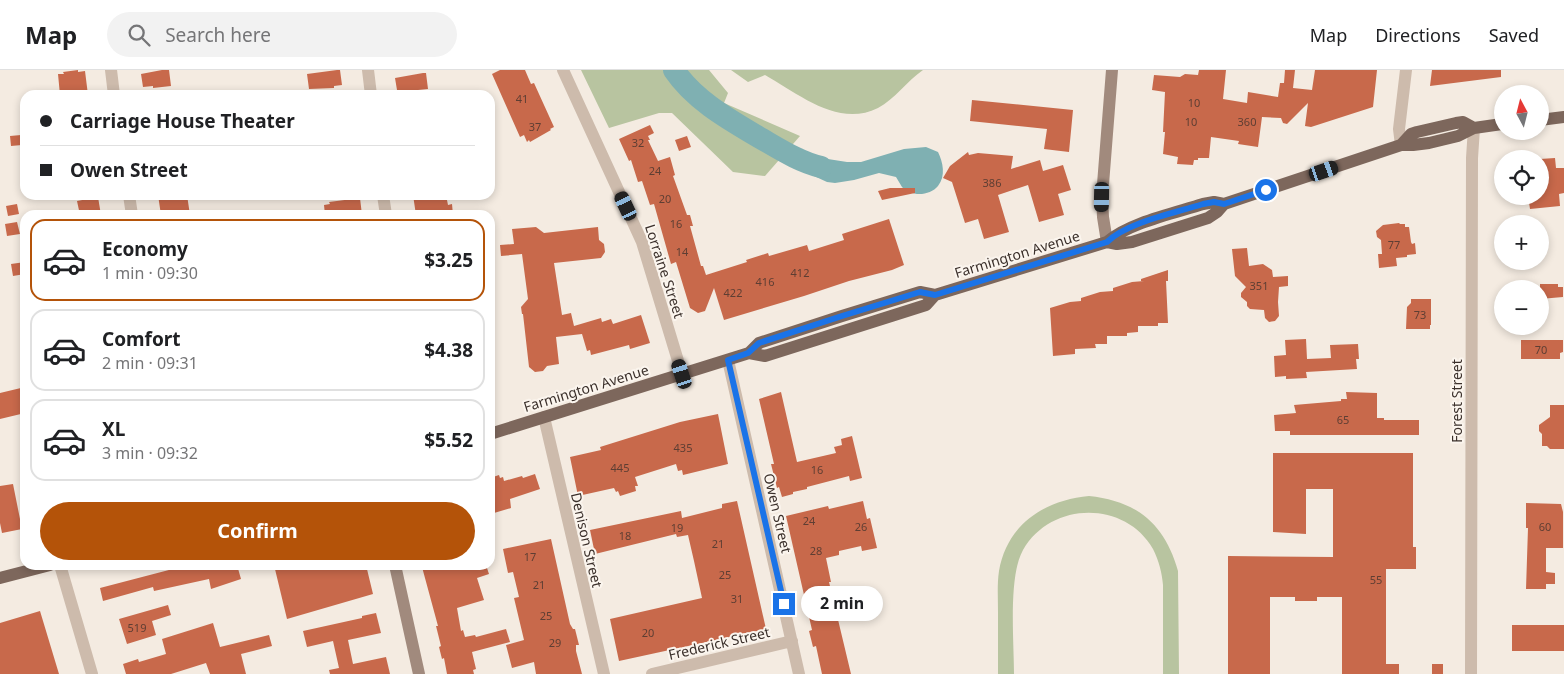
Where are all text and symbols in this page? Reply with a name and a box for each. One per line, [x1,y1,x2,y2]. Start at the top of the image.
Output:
search box [107,12,457,57]
text: Map [25,18,77,51]
icon: search [125,21,153,49]
text: Search here [165,22,271,48]
text: Map [1310,23,1347,47]
text: Directions [1375,23,1461,47]
text: Saved [1489,23,1539,47]
north arrow [1494,85,1549,140]
map controls [1494,85,1549,335]
house number: 41 [516,91,528,106]
house number: 10 [1188,95,1200,110]
text: Carriage House Theater [70,108,295,134]
house number: 10 [1185,114,1197,129]
house number: 360 [1238,114,1256,129]
house number: 37 [529,119,541,134]
house number: 32 [632,135,644,150]
button: locate [1494,150,1549,205]
text: Owen Street [70,157,188,183]
car [1307,159,1340,183]
house number: 24 [649,163,662,178]
house number: 386 [983,175,1001,190]
route start [1255,179,1277,201]
car [1094,182,1109,212]
car [612,189,639,223]
house number: 20 [659,191,671,206]
button: + [1494,215,1549,270]
house number: 16 [670,216,682,231]
street label: Lorraine Street [641,222,689,320]
street label: Farmington Avenue [952,226,1082,282]
text: Economy [102,236,188,262]
house number: 77 [1388,237,1400,252]
icon: car [42,238,87,283]
house number: 14 [676,244,689,259]
text: $3.25 [424,247,473,273]
text: 1 min · 09:30 [102,262,198,284]
house number: 412 [791,265,809,280]
house number: 416 [756,274,774,289]
house number: 351 [1250,278,1268,293]
button: − [1494,280,1549,335]
house number: 422 [724,285,742,300]
house number: 73 [1414,307,1426,322]
text: Comfort [102,326,181,352]
icon: car [42,328,87,373]
text: $4.38 [424,337,473,363]
house number: 70 [1535,342,1547,357]
text: 2 min · 09:31 [102,352,198,374]
car [670,357,693,391]
street label: Forest Street [1447,359,1466,443]
street label: Farmington Avenue [521,360,651,416]
house number: 65 [1337,412,1349,427]
text: XL [102,416,125,442]
icon: car [42,418,87,463]
text: $5.52 [424,427,473,453]
house number: 435 [674,440,692,455]
text: 3 min · 09:32 [102,442,198,464]
house number: 445 [611,460,629,475]
house number: 16 [811,462,823,477]
street label: Owen Street [760,471,796,555]
street label: Denison Street [567,491,607,589]
button: Confirm [40,502,475,560]
house number: 24 [803,513,816,528]
house number: 26 [855,519,867,534]
house number: 60 [1539,519,1551,534]
house number: 19 [671,520,683,535]
house number: 18 [619,528,631,543]
house number: 21 [712,536,724,551]
house number: 28 [810,543,822,558]
house number: 17 [524,549,536,564]
house number: 25 [719,567,731,582]
house number: 55 [1370,572,1382,587]
house number: 21 [533,577,545,592]
callout: 2 min [802,586,884,622]
house number: 31 [731,591,743,606]
text: 2 min [820,592,864,614]
route end [773,593,795,615]
house number: 25 [540,608,552,623]
house number: 519 [128,620,146,635]
street label: Frederick Street [666,622,772,664]
house number: 20 [642,625,654,640]
house number: 29 [549,635,561,650]

